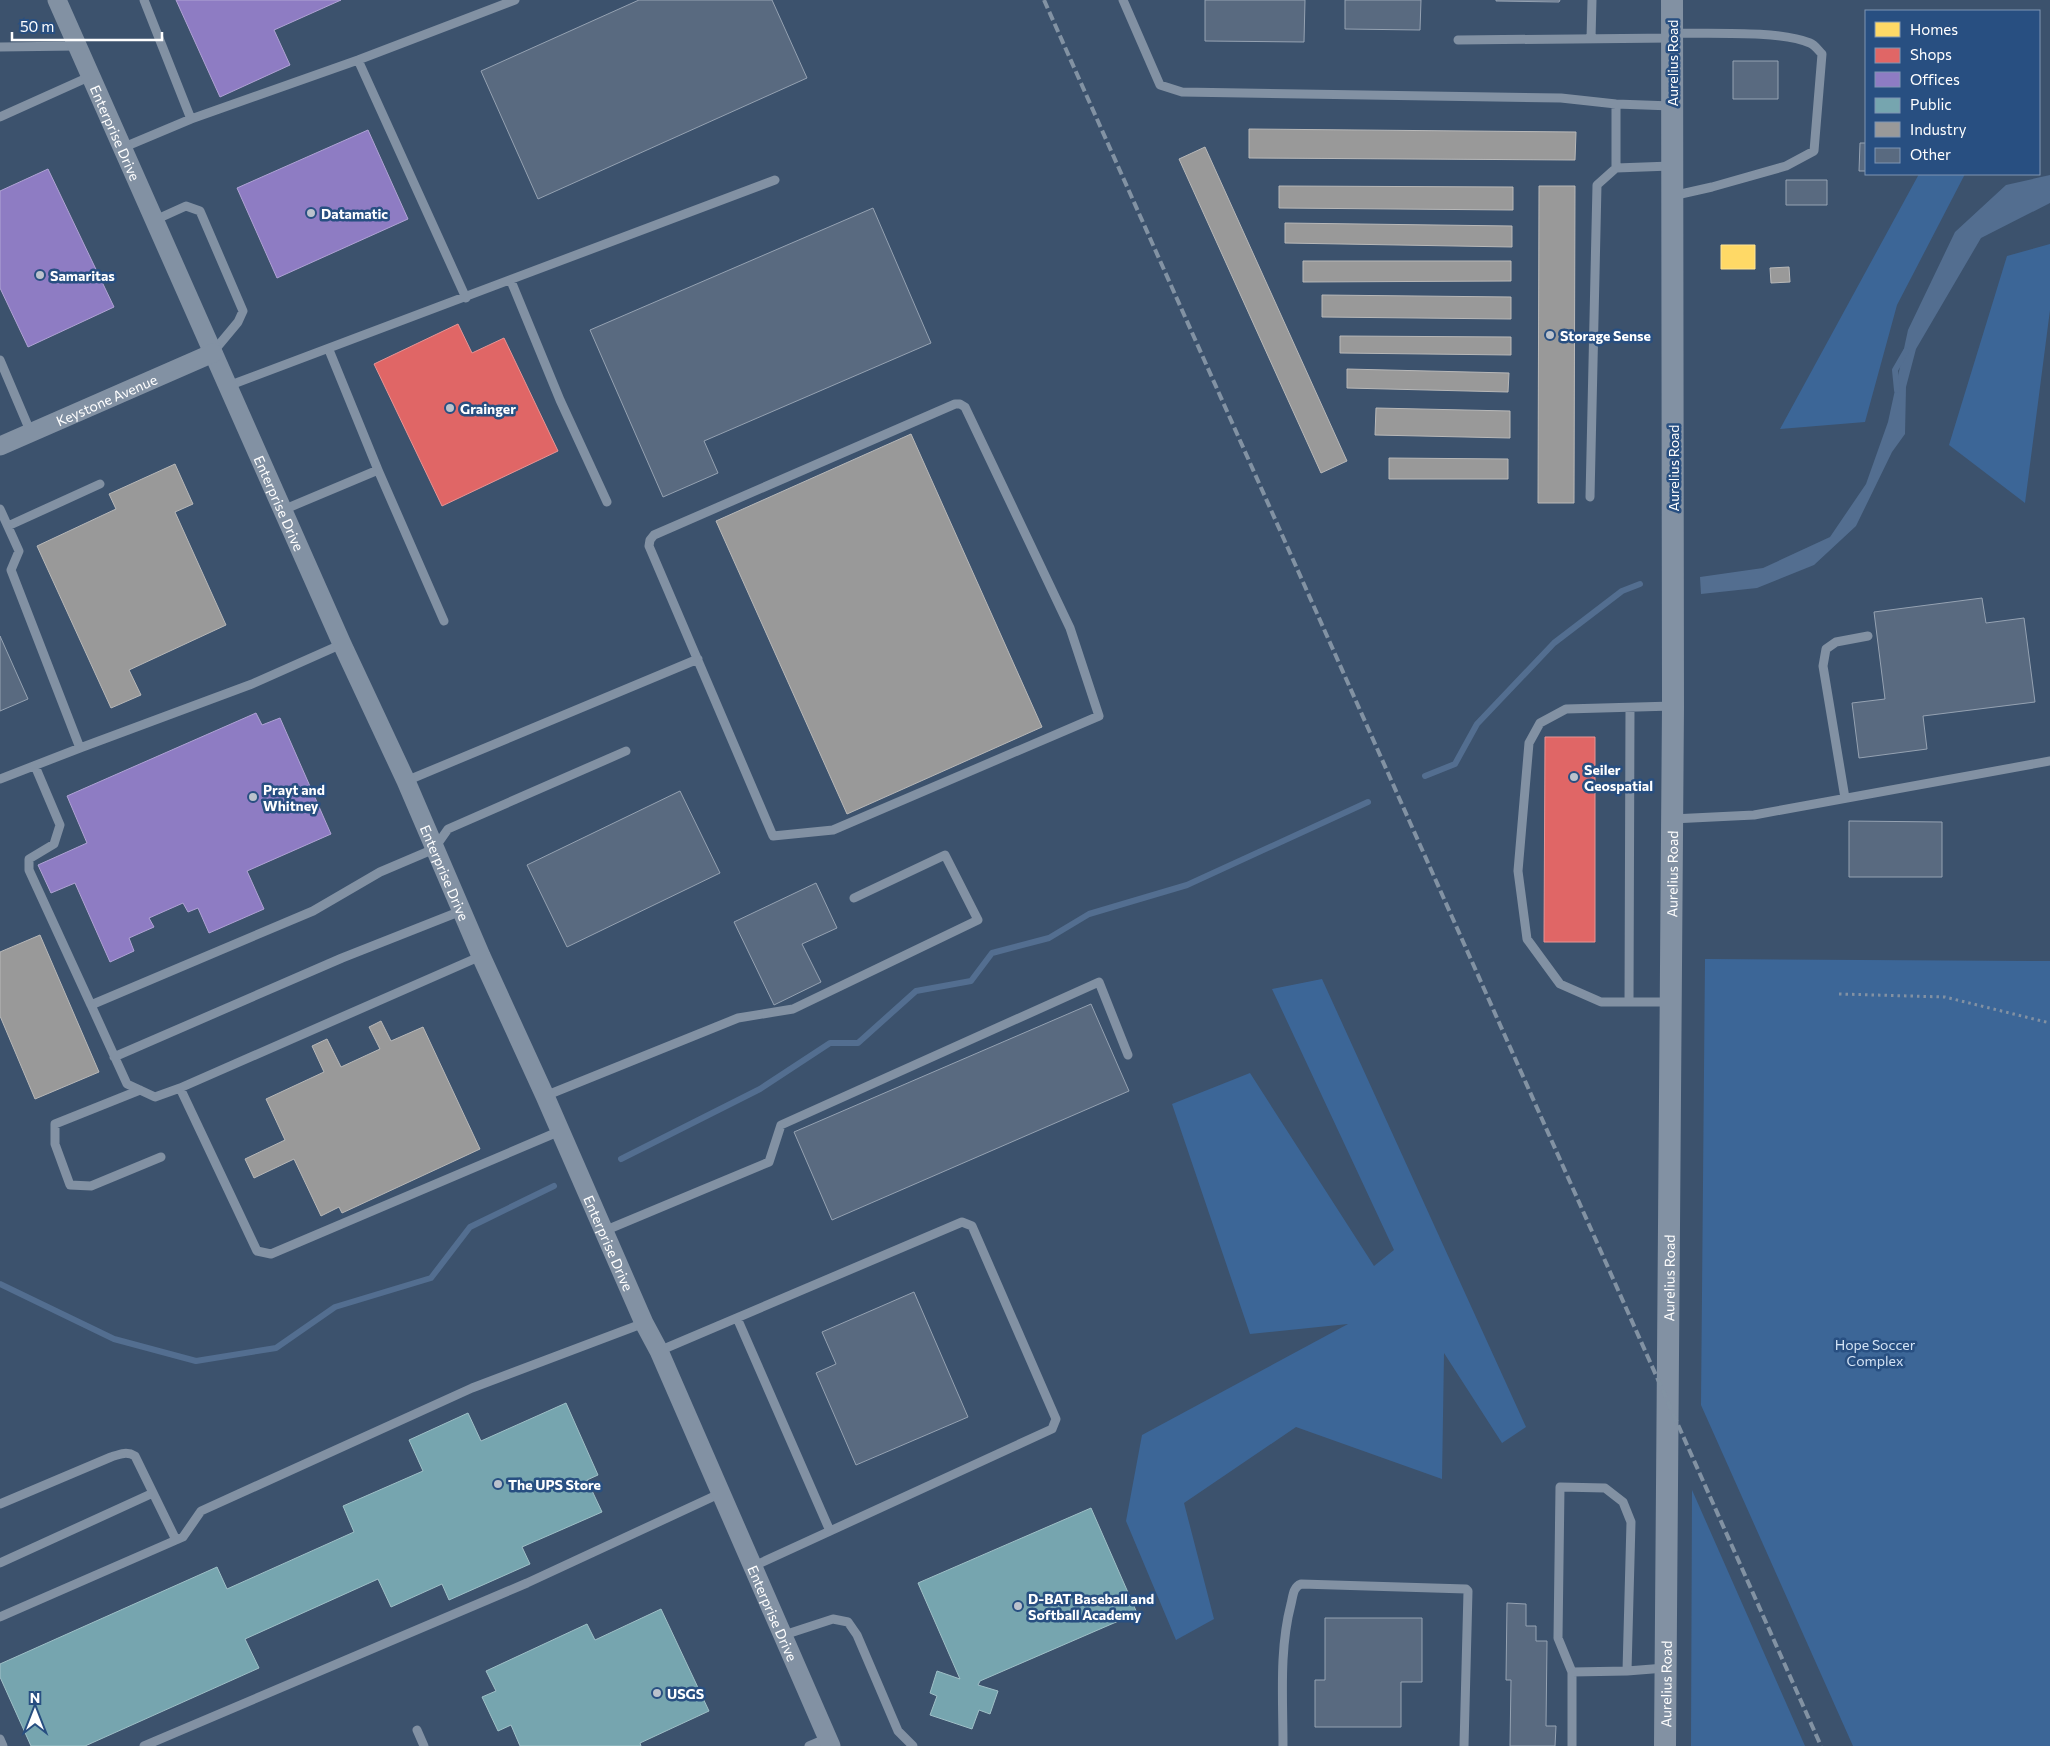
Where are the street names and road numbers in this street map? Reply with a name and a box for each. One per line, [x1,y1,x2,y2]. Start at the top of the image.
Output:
street label: Aurelius Road [1664,20,1681,106]
street label: Enterprise Drive [87,82,144,183]
street label: Keystone Avenue [53,370,159,429]
street label: Aurelius Road [1665,425,1682,511]
street label: Enterprise Drive [251,453,308,553]
street label: Enterprise Drive [417,822,473,923]
street label: Aurelius Road [1663,831,1681,918]
street label: Enterprise Drive [581,1192,637,1293]
street label: Aurelius Road [1660,1235,1677,1322]
street label: Enterprise Drive [745,1563,801,1664]
street label: Aurelius Road [1657,1640,1674,1728]

